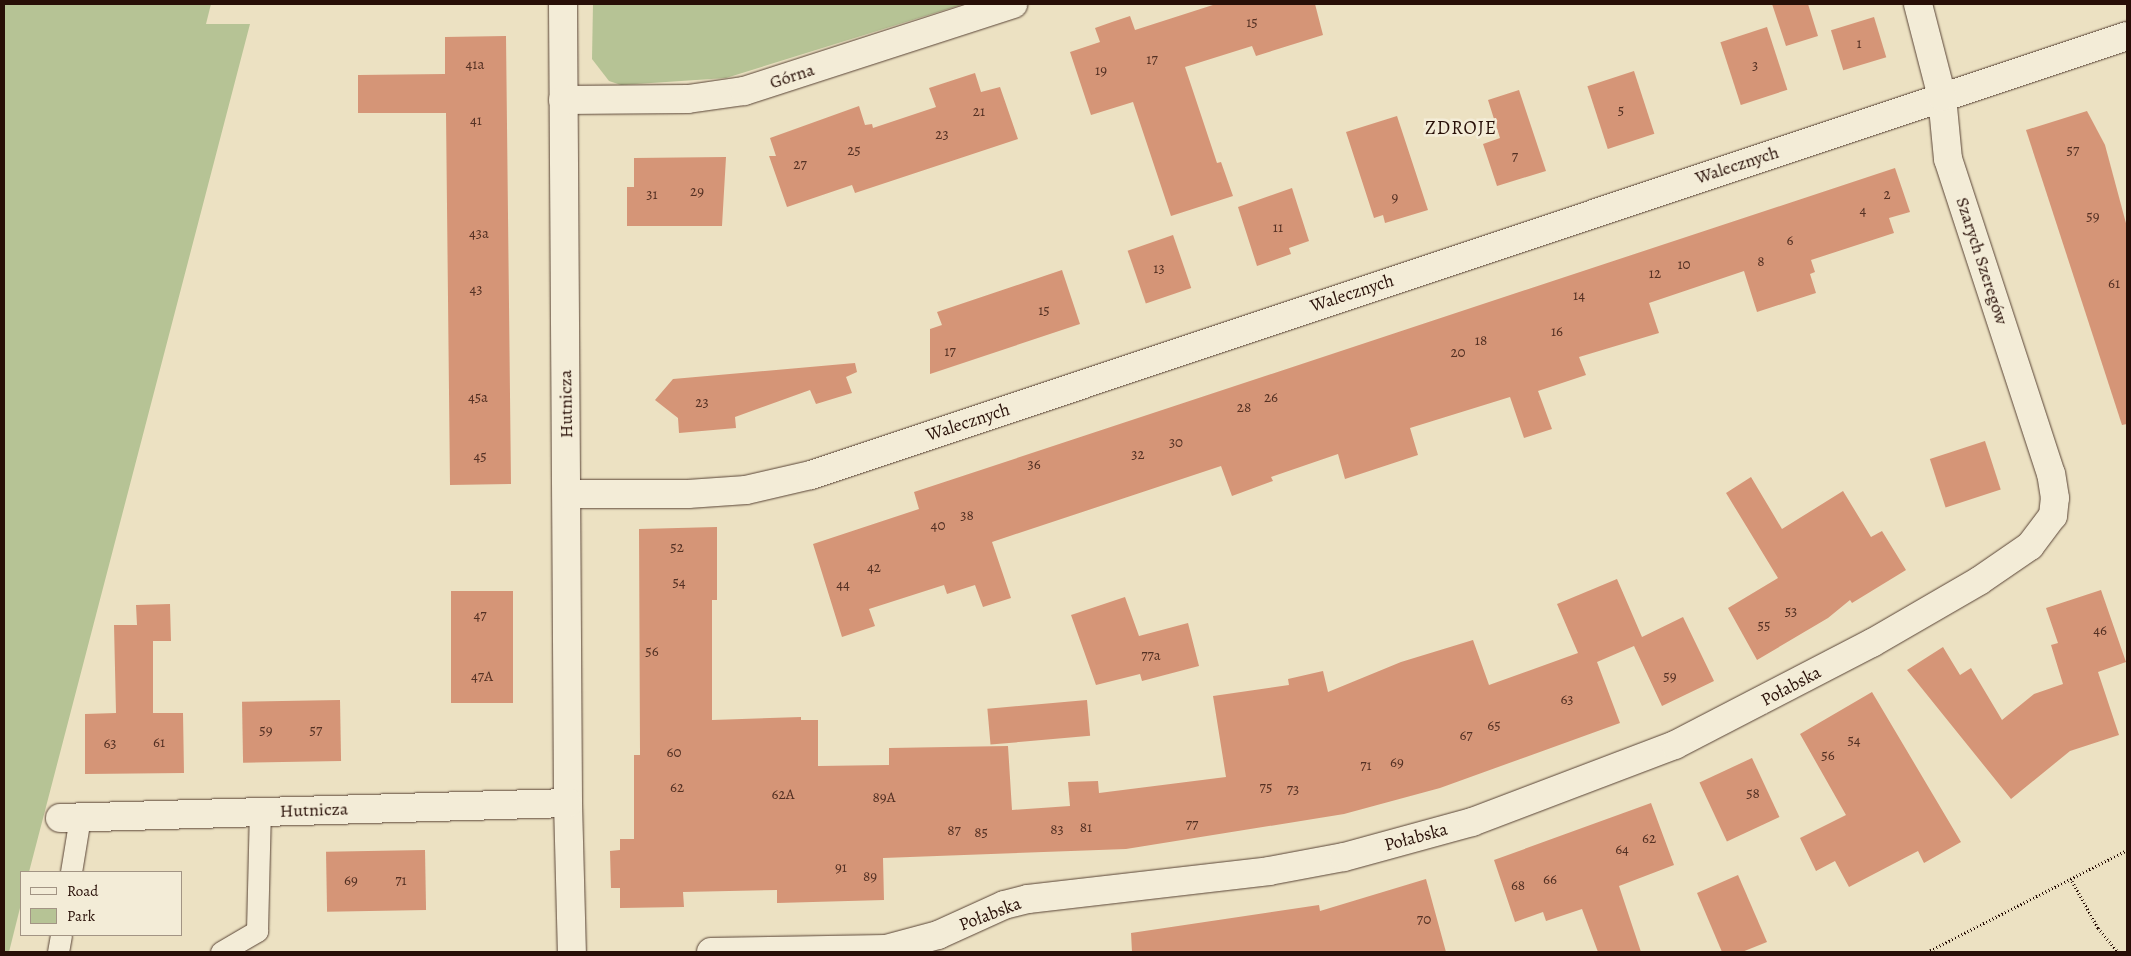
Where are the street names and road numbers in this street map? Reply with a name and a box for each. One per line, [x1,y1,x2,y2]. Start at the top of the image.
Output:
street label: Górna [767,59,817,93]
street label: Walecznych [1692,141,1782,189]
street label: Szarych Szeregów [1951,195,2013,327]
street label: Walecznych [1307,269,1397,317]
street label: Hutnicza [555,370,577,438]
street label: Walecznych [923,398,1013,446]
street label: Połabska [1757,661,1825,711]
street label: Hutnicza [279,798,349,822]
street label: Połabska [1382,818,1450,856]
street label: Połabska [956,892,1024,936]

